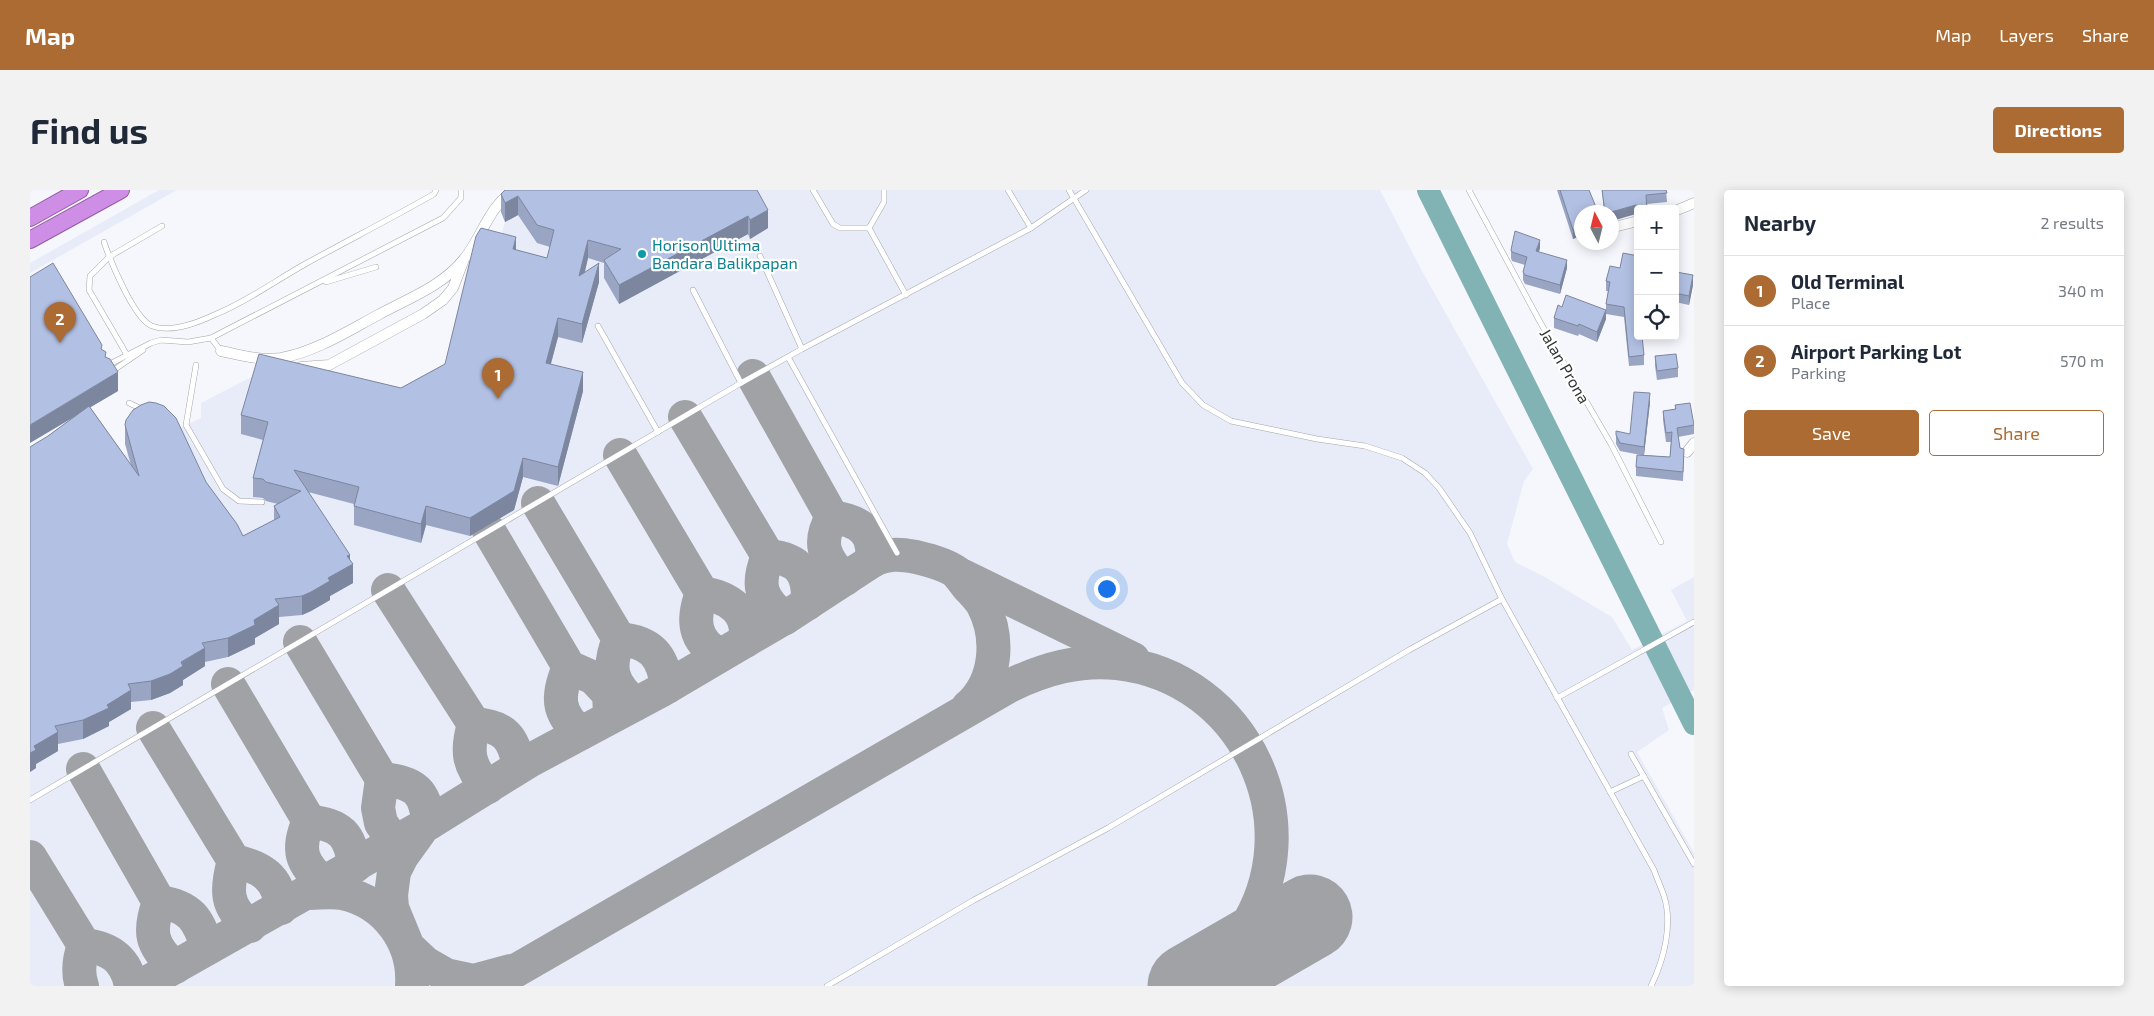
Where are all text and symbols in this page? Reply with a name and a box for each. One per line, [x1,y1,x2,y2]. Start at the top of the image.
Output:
text: Map [25,21,75,50]
text: Map [1935,24,1971,46]
text: Layers [1999,24,2054,46]
text: Share [2082,24,2129,46]
button: Directions [1993,107,2124,153]
text: Find us [30,109,148,151]
north arrow [1574,205,1619,250]
map controls [1634,205,1679,340]
button: + [1634,205,1679,250]
text: Nearby [1744,210,1816,235]
text: 2 results [2041,213,2104,232]
place label: Horison Ultima Bandara Balikpapan [652,235,798,272]
marker: Horison Ultima Bandara Balikpapan [636,248,648,260]
button: − [1634,250,1679,295]
text: Old Terminal [1791,270,1904,293]
text: 1 [1757,281,1763,300]
text: 340 m [2058,281,2104,300]
text: Place [1791,293,1830,312]
button: locate [1634,295,1679,340]
pin: 2 [44,302,76,343]
street label: Jalan Prona [1536,325,1595,407]
text: Airport Parking Lot [1791,340,1962,363]
text: 2 [1755,351,1765,370]
text: 570 m [2060,351,2104,370]
pin: 1 [482,358,514,399]
text: Parking [1791,363,1846,382]
button: Save [1744,410,1919,456]
button: Share [1929,410,2104,456]
your location [1094,576,1120,602]

